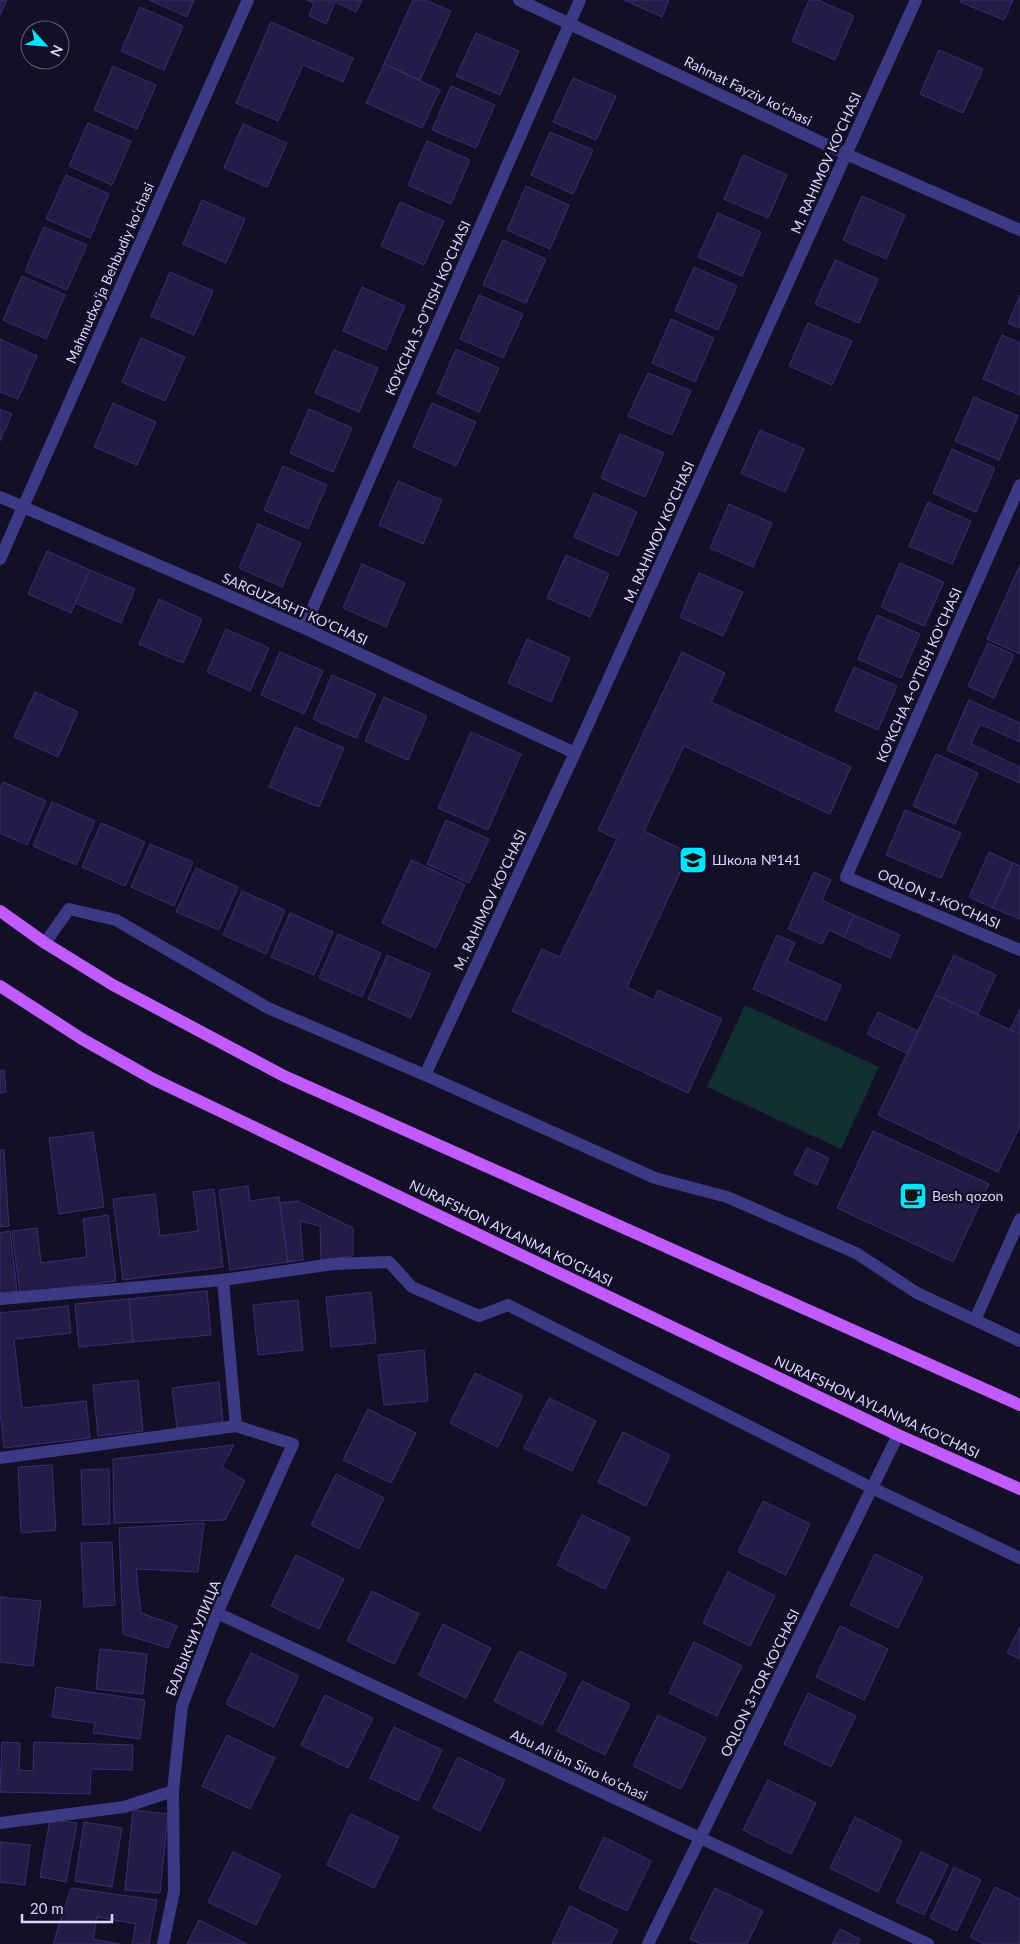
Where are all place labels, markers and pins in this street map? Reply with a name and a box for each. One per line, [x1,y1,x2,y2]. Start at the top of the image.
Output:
school or university icon: Школа №141 [678,845,708,875]
place label: Школа №141 [712,851,801,868]
cafe icon: Besh qozon [898,1181,928,1211]
place label: Besh qozon [932,1187,1003,1204]

